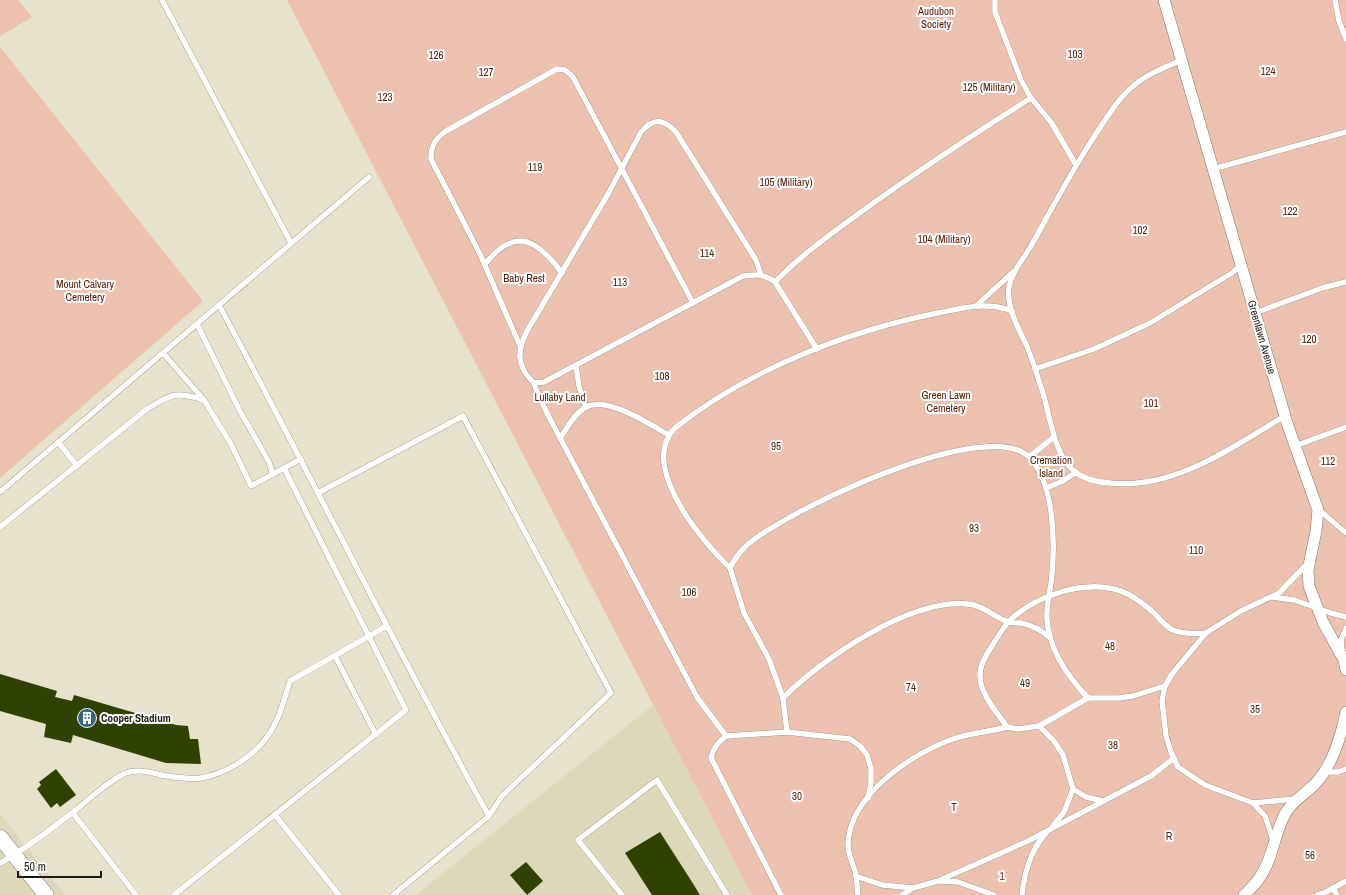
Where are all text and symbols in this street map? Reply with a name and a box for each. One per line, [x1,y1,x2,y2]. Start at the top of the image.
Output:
park label: Audubon Society [917,4,954,31]
park label: 103 [1067,47,1083,61]
park label: 126 [428,48,444,62]
park label: 124 [1260,64,1276,78]
park label: 127 [478,65,494,79]
park label: 125 (Military) [962,80,1016,94]
park label: 123 [377,90,393,104]
park label: 119 [528,160,542,174]
park label: 105 (Military) [759,175,813,189]
park label: 122 [1282,204,1298,218]
park label: 102 [1132,223,1148,237]
park label: 104 (Military) [917,232,971,246]
park label: 114 [700,246,714,260]
park label: Baby Rest [503,271,545,285]
park label: 113 [613,275,627,289]
park label: Mount Calvary Cemetery [56,277,115,304]
street label: Greenlawn Avenue [1245,299,1279,375]
park label: 120 [1301,332,1317,346]
park label: 108 [654,369,670,383]
park label: Green Lawn Cemetery [921,388,971,415]
park label: Lullaby Land [534,390,586,404]
park label: 101 [1143,396,1159,410]
park label: 95 [771,439,781,453]
park label: Cremation Island [1030,453,1072,480]
park label: 112 [1321,454,1335,468]
park label: 93 [969,521,979,535]
park label: 110 [1189,543,1203,557]
park label: 106 [681,585,697,599]
park label: 48 [1105,639,1115,653]
park label: 49 [1020,676,1030,690]
park label: 74 [906,680,916,694]
park label: 35 [1250,702,1260,716]
building icon: Cooper Stadium [76,707,98,729]
place label: Cooper Stadium [101,711,171,725]
park label: 38 [1108,738,1118,752]
park label: 30 [792,789,802,803]
park label: T [951,800,957,814]
park label: R [1166,829,1173,843]
park label: 56 [1305,848,1315,862]
scale bar [18,853,101,879]
text: 50 m [24,859,46,875]
park label: 1 [999,869,1005,883]

